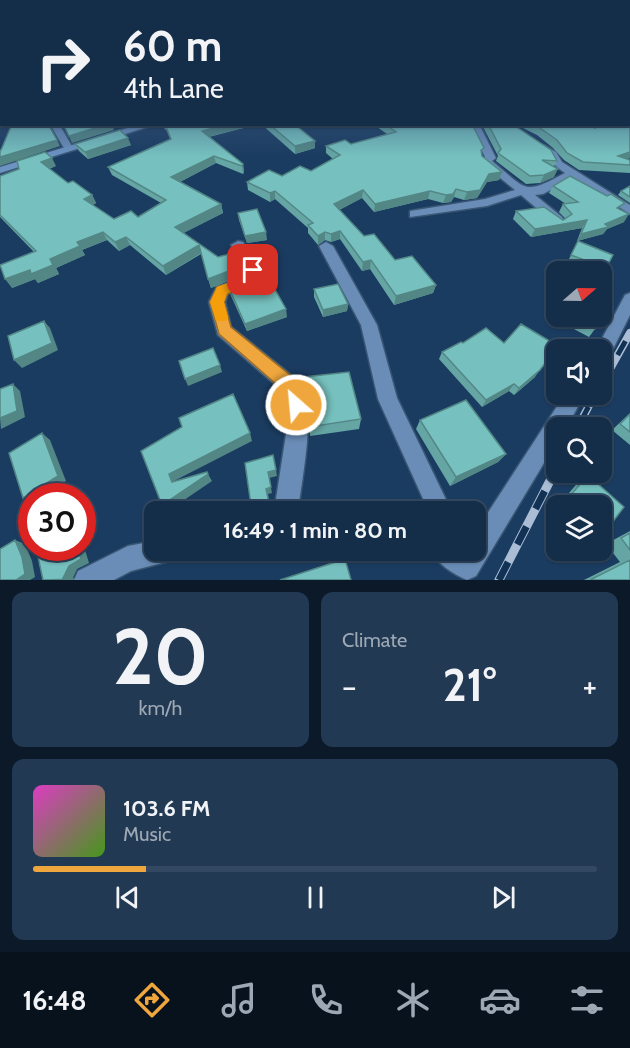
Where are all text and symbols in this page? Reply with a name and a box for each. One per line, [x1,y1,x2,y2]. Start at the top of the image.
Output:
text: 60 m [123,20,222,72]
icon: right [24,24,102,102]
text: 4th Lane [123,72,224,105]
pin [227,244,278,295]
icon: arrive [236,253,269,286]
north arrow [546,261,612,327]
map controls [546,261,612,561]
button: sound [546,339,612,405]
position arrow [264,373,328,437]
button: search [546,417,612,483]
speed limit sign: 30 [18,483,96,561]
button: layers [546,495,612,561]
text: 16:49 · 1 min · 80 m [223,517,407,544]
text: 20 [112,609,209,704]
text: Climate [342,628,407,652]
text: 21° [443,658,496,712]
text: − [342,666,357,706]
text: + [582,666,597,706]
text: km/h [139,696,182,720]
text: 103.6 FM [123,795,210,822]
text: Music [123,822,171,846]
icon: previous [111,881,144,914]
icon: pause [299,881,332,914]
icon: next [487,881,520,914]
icon: directions [131,979,173,1021]
icon: music [218,979,260,1021]
icon: phone [305,979,347,1021]
icon: climate [392,979,434,1021]
icon: car [479,979,521,1021]
icon: filters [566,979,608,1021]
text: 16:48 [22,984,87,1017]

